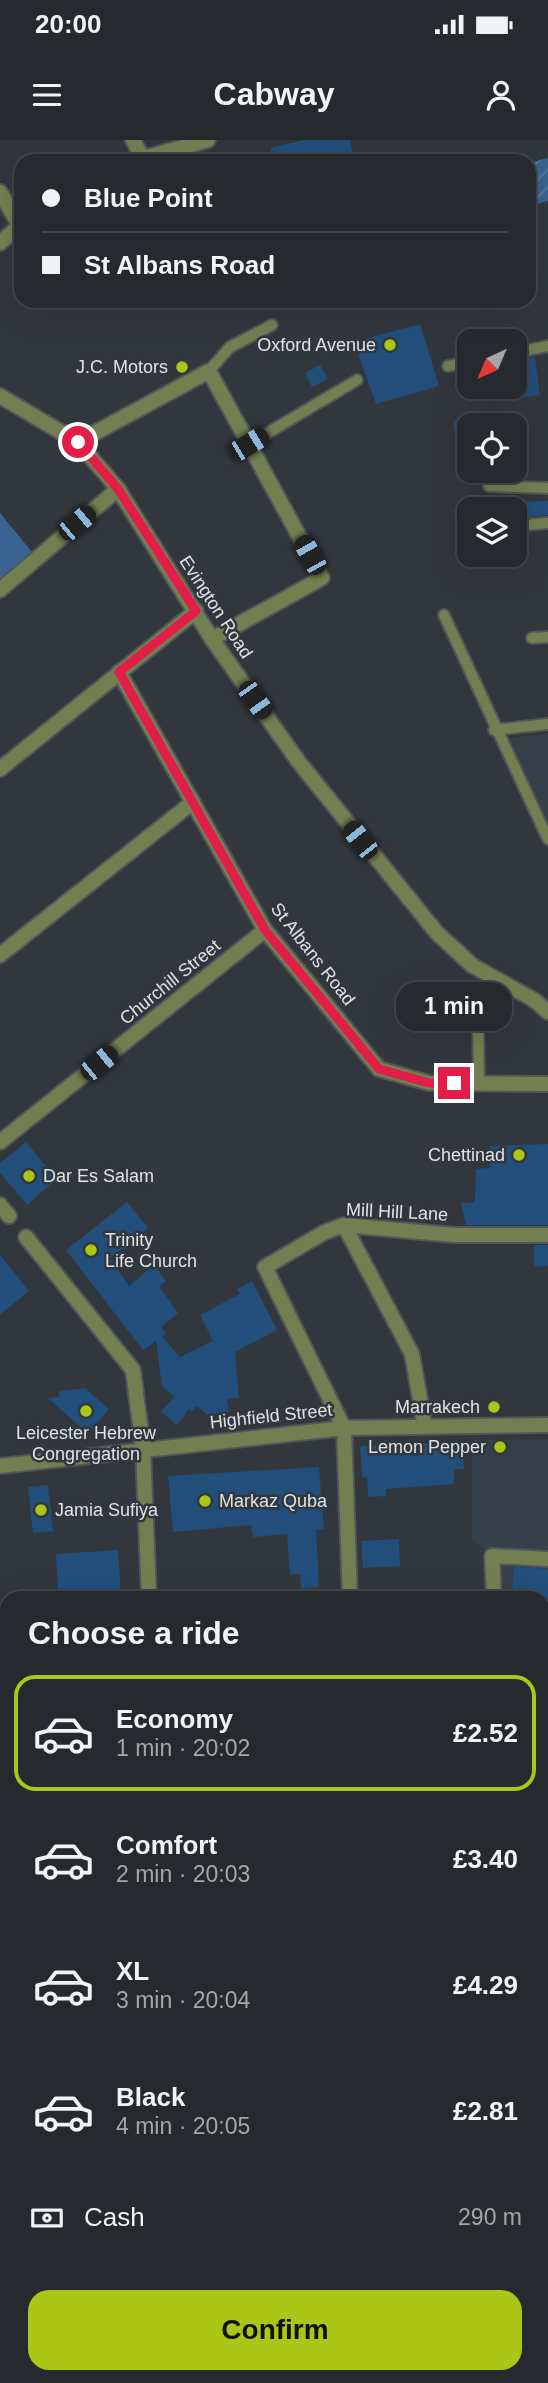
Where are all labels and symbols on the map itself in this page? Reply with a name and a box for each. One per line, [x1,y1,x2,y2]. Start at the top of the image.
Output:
north arrow [457,329,527,399]
place label: Oxford Avenue [257,335,376,355]
marker: Oxford Avenue [382,337,398,353]
place label: J.C. Motors [76,357,168,377]
marker: J.C. Motors [174,359,190,375]
car [226,424,273,464]
route start [62,426,94,458]
car [55,501,100,545]
car [291,532,330,578]
street label: Evington Road [175,552,257,662]
car [235,677,276,723]
car [339,817,382,863]
street label: St Albans Road [267,899,359,1009]
street label: Churchill Street [116,936,224,1028]
callout: 1 min [396,982,512,1030]
car [77,1042,122,1084]
route end [438,1067,470,1099]
place label: Chettinad [428,1145,505,1165]
marker: Chettinad [511,1147,527,1163]
place label: Dar Es Salam [43,1166,154,1186]
marker: Dar Es Salam [21,1168,37,1184]
street label: Mill Hill Lane [346,1199,448,1225]
place label: Trinity Life Church [105,1230,197,1271]
marker: Trinity Life Church [83,1242,99,1258]
place label: Marrakech [395,1397,480,1417]
marker: Marrakech [486,1399,502,1415]
street label: Highfield Street [209,1400,333,1432]
marker: Leicester Hebrew Congregation [78,1403,94,1419]
place label: Leicester Hebrew Congregation [16,1423,157,1464]
place label: Lemon Pepper [368,1437,486,1457]
marker: Lemon Pepper [492,1439,508,1455]
place label: Markaz Quba [219,1491,328,1511]
marker: Markaz Quba [197,1493,213,1509]
place label: Jamia Sufiya [55,1500,159,1520]
marker: Jamia Sufiya [33,1502,49,1518]

